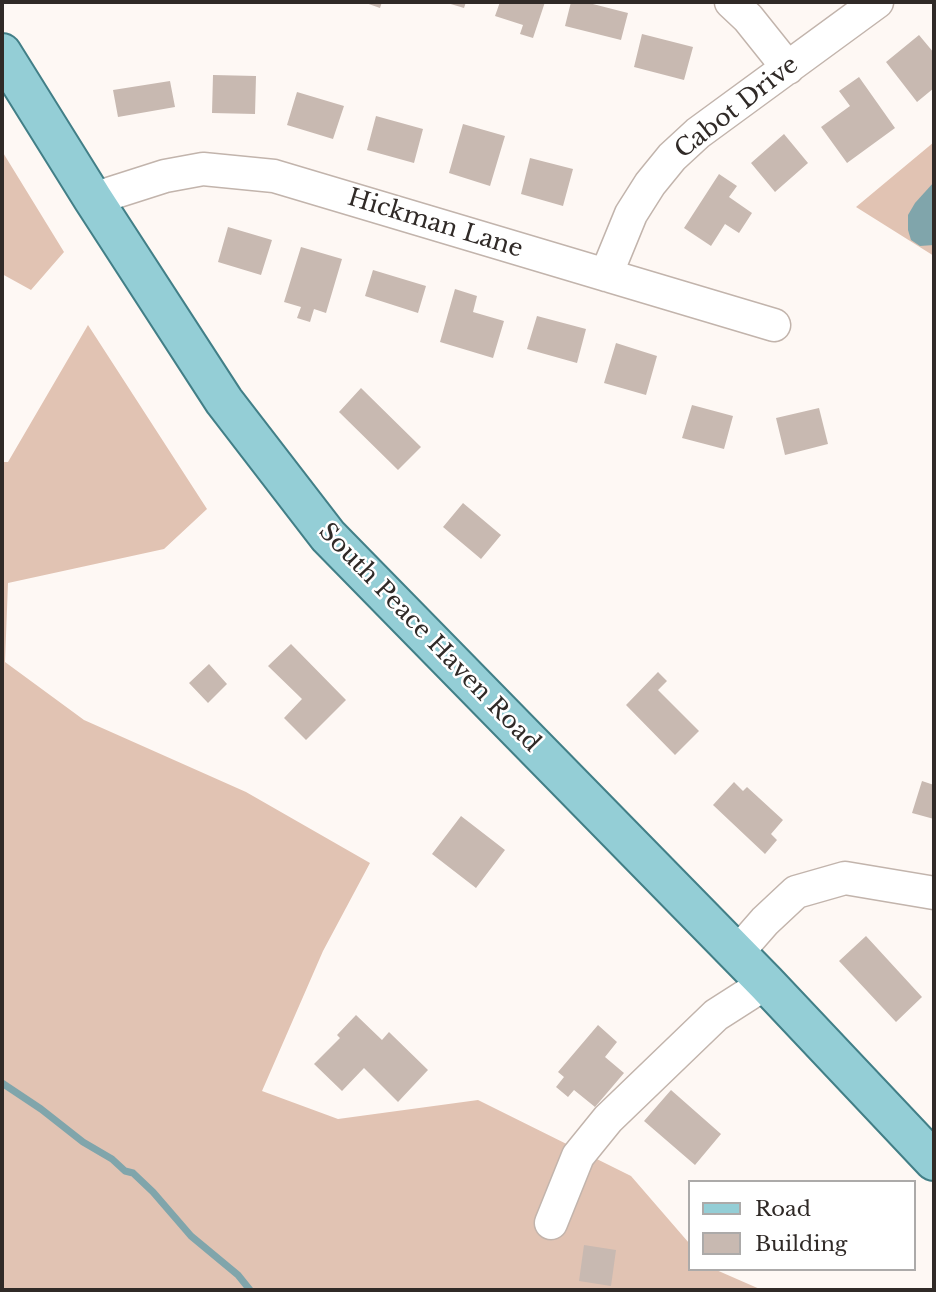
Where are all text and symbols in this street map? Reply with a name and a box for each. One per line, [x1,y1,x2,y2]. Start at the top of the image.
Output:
street label: Cabot Drive [670,51,804,165]
street label: Hickman Lane [344,184,526,264]
street label: South Peace Haven Road [312,518,546,758]
legend [688,1180,915,1271]
text: Road [755,1196,811,1222]
text: Building [755,1231,847,1257]

